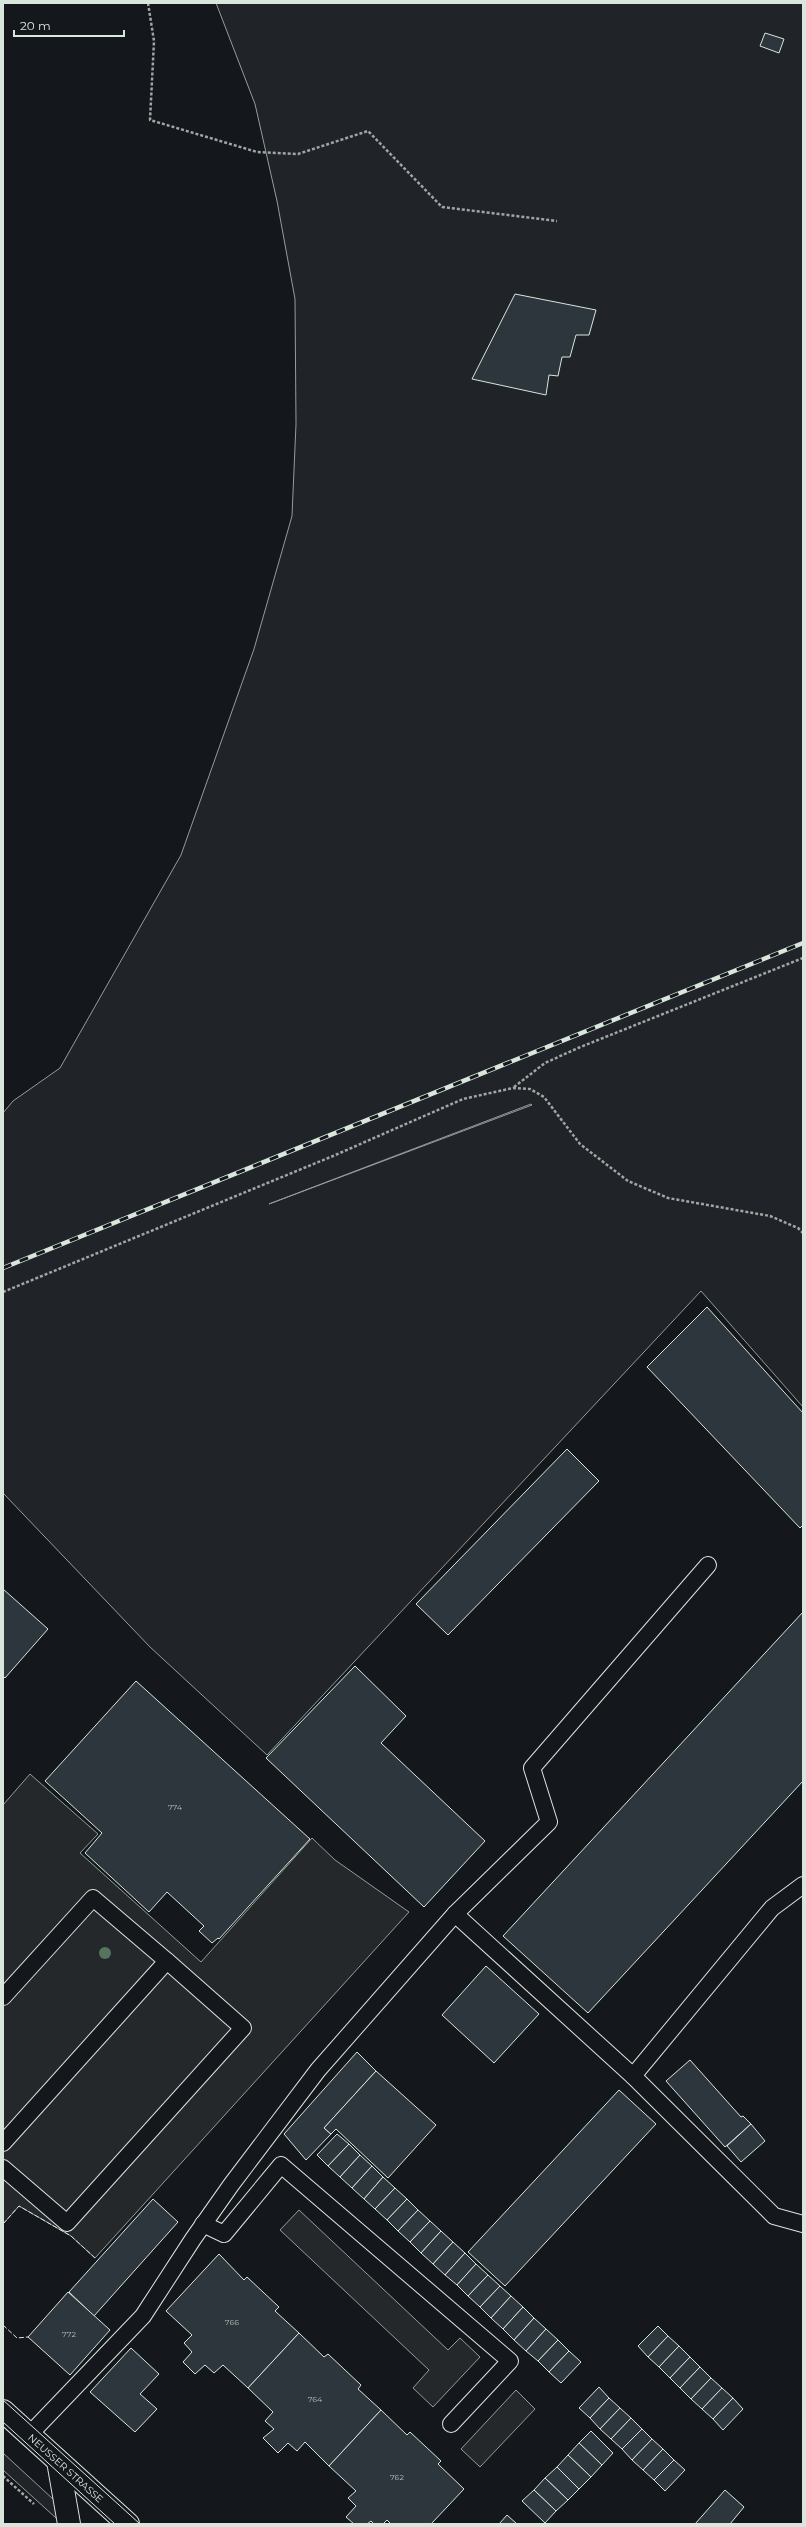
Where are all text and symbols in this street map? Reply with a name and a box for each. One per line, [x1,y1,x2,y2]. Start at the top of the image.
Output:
scale bar [14,12,124,38]
text: 20 m [20,18,51,33]
house number: 774 [168,1802,183,1812]
house number: 766 [225,2317,239,2327]
house number: 772 [62,2329,76,2339]
house number: 764 [308,2394,323,2404]
street label: NEUSSER STRASSE [25,2431,106,2506]
house number: 762 [390,2472,404,2482]

